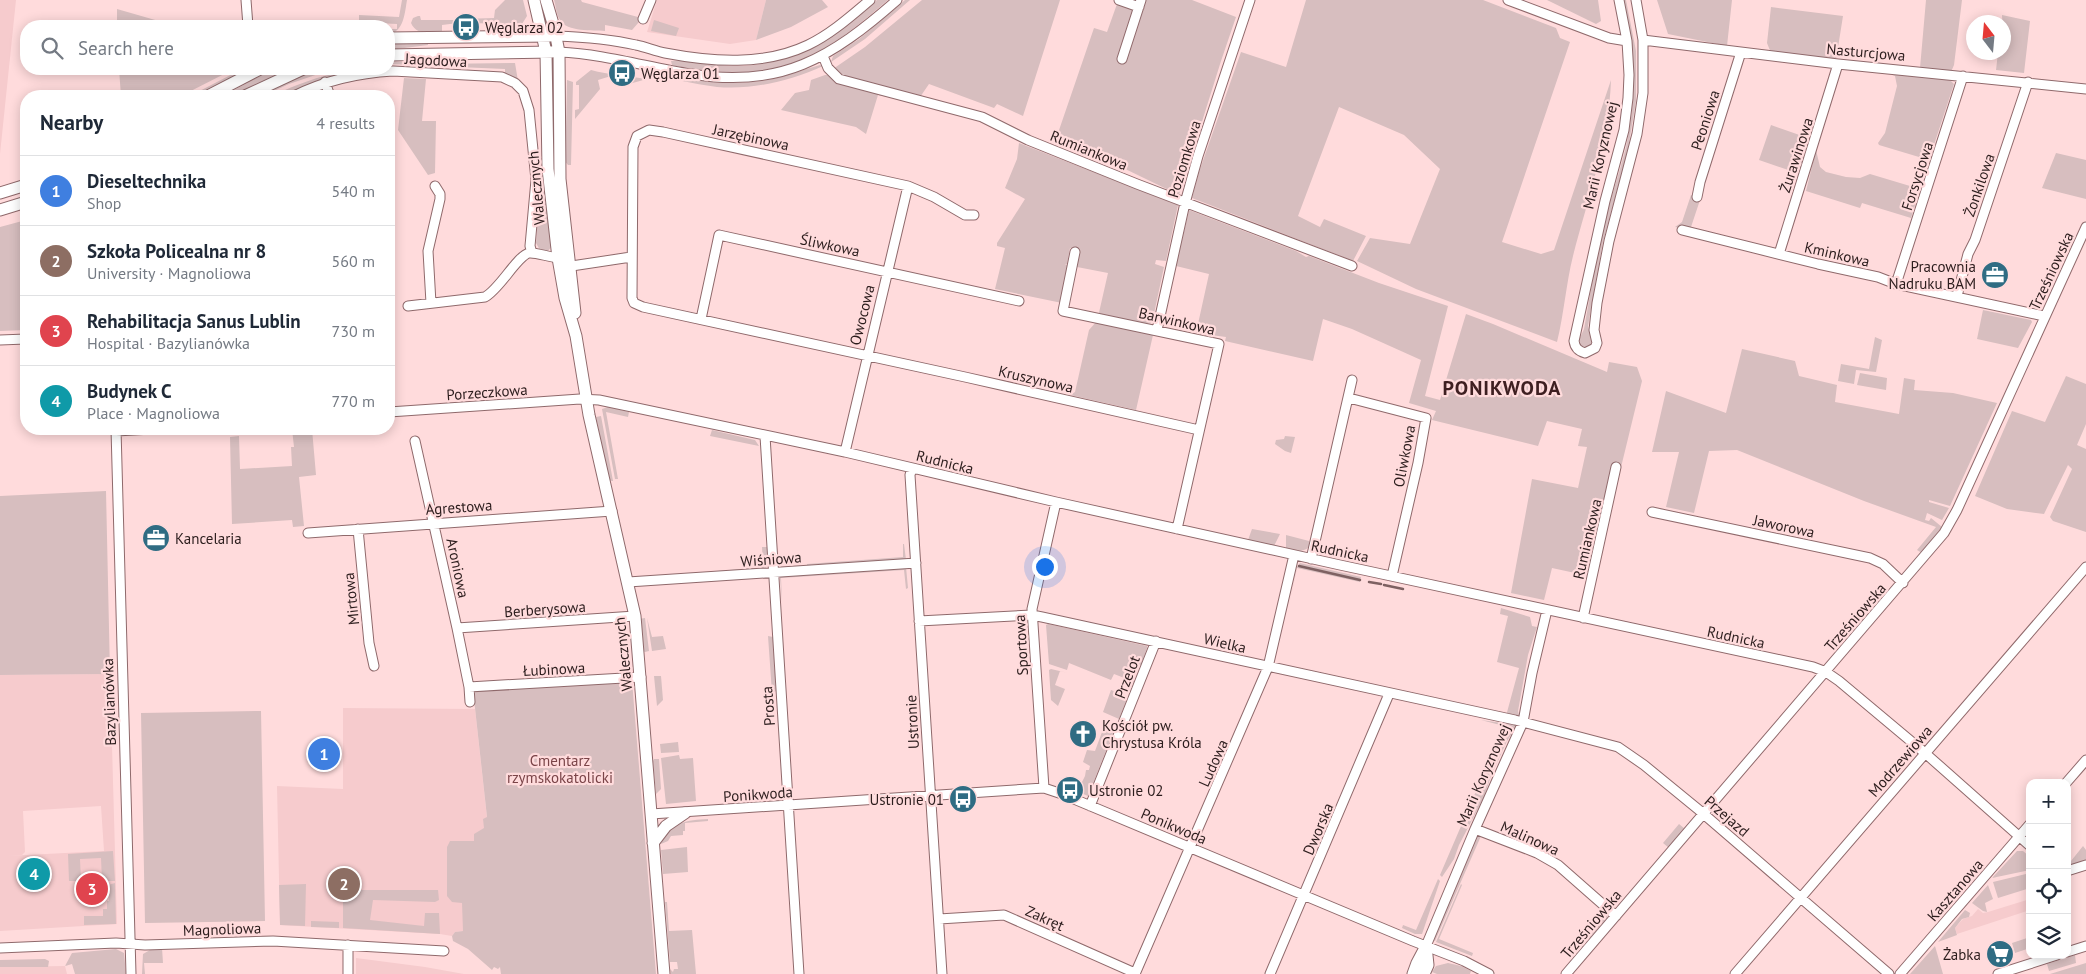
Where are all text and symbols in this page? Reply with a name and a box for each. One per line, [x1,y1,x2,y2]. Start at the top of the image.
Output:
bus stop icon: Węglarza 02 [451,12,481,42]
north arrow [1966,15,2011,60]
place label: Węglarza 02 [485,18,564,37]
search box [20,20,395,75]
icon: search [38,34,66,62]
text: Search here [78,36,174,60]
street label: Nasturcjowa [1826,39,1906,65]
street label: Jagodowa [403,49,468,71]
bus stop icon: Węglarza 01 [607,58,637,88]
place label: Węglarza 01 [641,64,720,83]
street label: Peoniowa [1686,88,1724,152]
street label: Marii Koryznowej [1578,99,1622,211]
text: Nearby [40,109,103,136]
text: 4 results [316,113,375,133]
street label: Żurawinowa [1775,115,1817,195]
street label: Poziomkowa [1163,118,1205,200]
street label: Jarzębinowa [710,119,791,154]
street label: Rumiankowa [1047,126,1131,174]
street label: Forsycjowa [1897,139,1937,213]
street label: Walecznych [523,150,549,226]
street label: Żonkilowa [1959,151,1999,219]
text: Dieseltechnika [87,169,206,193]
text: 1 [51,181,61,201]
text: 540 m [332,181,375,201]
text: Shop [87,193,121,213]
street label: Śliwkowa [798,229,862,261]
street label: Trześniowska [2025,229,2077,313]
street label: Kminkowa [1802,237,1872,271]
text: Szkoła Policealna nr 8 [87,239,266,263]
text: 2 [51,251,61,271]
text: 560 m [332,251,375,271]
place label: Pracownia Nadruku BAM [1889,257,1976,293]
office icon: Pracownia Nadruku BAM [1980,260,2010,290]
text: University · Magnoliowa [87,263,251,283]
street label: Owocowa [845,283,879,347]
street label: Barwinkowa [1137,303,1217,339]
text: Rehabilitacja Sanus Lublin [87,309,301,333]
text: 3 [51,321,61,341]
text: 730 m [332,321,375,341]
text: Hospital · Bazylianówka [87,333,250,353]
street label: Kruszynowa [997,361,1075,397]
district label: PONIKWODA [1443,375,1561,401]
text: Budynek C [87,379,172,403]
street label: Porzeczkowa [446,380,528,404]
text: 4 [51,391,61,411]
text: 770 m [332,391,375,411]
text: Place · Magnoliowa [87,403,220,423]
street label: Oliwkowa [1389,423,1419,489]
street label: Rudnicka [914,446,976,478]
street label: Agrestowa [425,495,493,519]
street label: Rumiankowa [1569,497,1605,581]
street label: Jaworowa [1751,510,1816,542]
office icon: Kancelaria [141,523,171,553]
place label: Kancelaria [175,529,242,548]
street label: Aroniowa [442,536,474,600]
street label: Rudnicka [1309,536,1371,566]
street label: Wiśniowa [740,547,802,571]
your location [1032,554,1058,580]
street label: Mirtowa [339,572,363,626]
street label: Trześniowska [1820,579,1890,655]
street label: Berberysowa [503,597,587,621]
street label: Sportowa [1010,614,1032,676]
street label: Walecznych [610,616,636,692]
street label: Rudnicka [1705,622,1767,652]
street label: Wielka [1202,629,1248,657]
street label: Przelot [1110,653,1144,701]
street label: Bazylianówka [98,658,120,746]
street label: Łubinowa [522,658,586,680]
street label: Prosta [757,685,779,727]
street label: Ustronie [901,694,923,750]
place label: Kościół pw. Chrystusa Króla [1102,716,1202,752]
church icon: Kościół pw. Chrystusa Króla [1068,719,1098,749]
street label: Marii Koryznowej [1452,721,1514,829]
street label: Modrzewiowa [1864,721,1936,801]
pin: 1 [308,735,340,773]
street label: Ludowa [1194,736,1232,790]
park label: Cmentarz rzymskokatolicki [507,751,613,787]
bus stop icon: Ustronie 02 [1055,775,1085,805]
map controls [2026,779,2071,959]
button: + [2026,779,2071,824]
place label: Ustronie 02 [1089,781,1164,800]
street label: Ponikwoda [723,782,793,806]
bus stop icon: Ustronie 01 [948,784,978,814]
place label: Ustronie 01 [869,790,944,809]
street label: Przejazd [1701,791,1753,841]
street label: Dworska [1299,800,1337,858]
street label: Ponikwoda [1138,804,1210,848]
street label: Malinowa [1498,817,1562,859]
button: − [2026,824,2071,869]
pin: 4 [18,855,50,893]
street label: Kasztanowa [1923,855,1987,925]
pin: 2 [328,865,360,903]
button: locate [2026,869,2071,914]
pin: 3 [76,870,108,908]
street label: Trześniowska [1557,886,1625,962]
street label: Zakręt [1023,901,1067,935]
button: layers [2026,914,2071,959]
street label: Magnoliowa [183,918,261,940]
supermarket icon: Żabka [1985,939,2015,969]
place label: Żabka [1943,945,1981,964]

